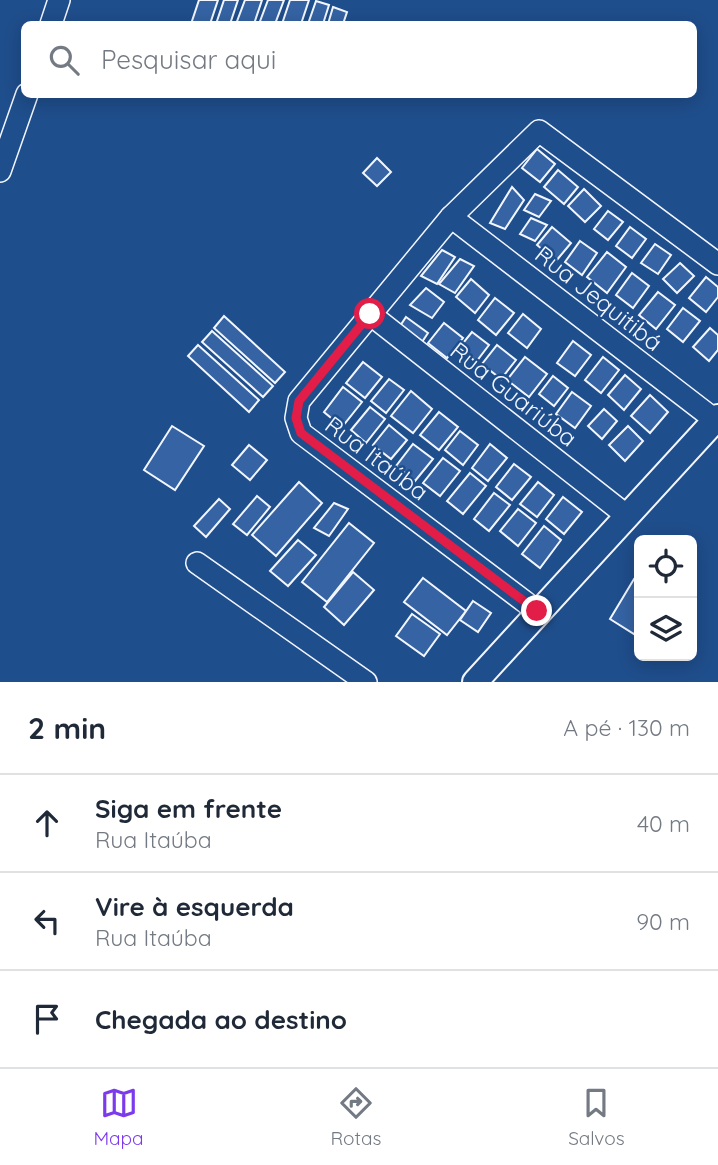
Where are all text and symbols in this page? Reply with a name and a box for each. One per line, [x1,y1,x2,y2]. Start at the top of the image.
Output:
search box [21,21,697,98]
icon: search [45,41,83,79]
text: Pesquisar aqui [101,43,276,76]
street label: Rua Jequitibá [529,239,669,357]
route start [354,298,385,329]
street label: Rua Guariúba [445,335,583,453]
street label: Rua Itaúba [319,409,435,507]
map controls [634,535,697,661]
button: locate [634,535,697,598]
route end [521,595,552,626]
button: layers [634,598,697,661]
text: 2 min [28,709,106,747]
text: A pé · 130 m [563,713,690,742]
text: Siga em frente [95,792,282,825]
icon: ahead [28,804,66,842]
text: 40 m [637,809,690,838]
text: Rua Itaúba [95,825,212,854]
text: Vire à esquerda [95,890,294,923]
icon: left [28,902,66,940]
text: 90 m [636,907,690,936]
text: Rua Itaúba [95,923,212,952]
icon: arrive [28,1000,66,1038]
text: Chegada ao destino [95,1003,347,1036]
tab: Mapa [93,1084,144,1150]
tab: Rotas [330,1084,381,1150]
tab: Salvos [568,1084,625,1150]

